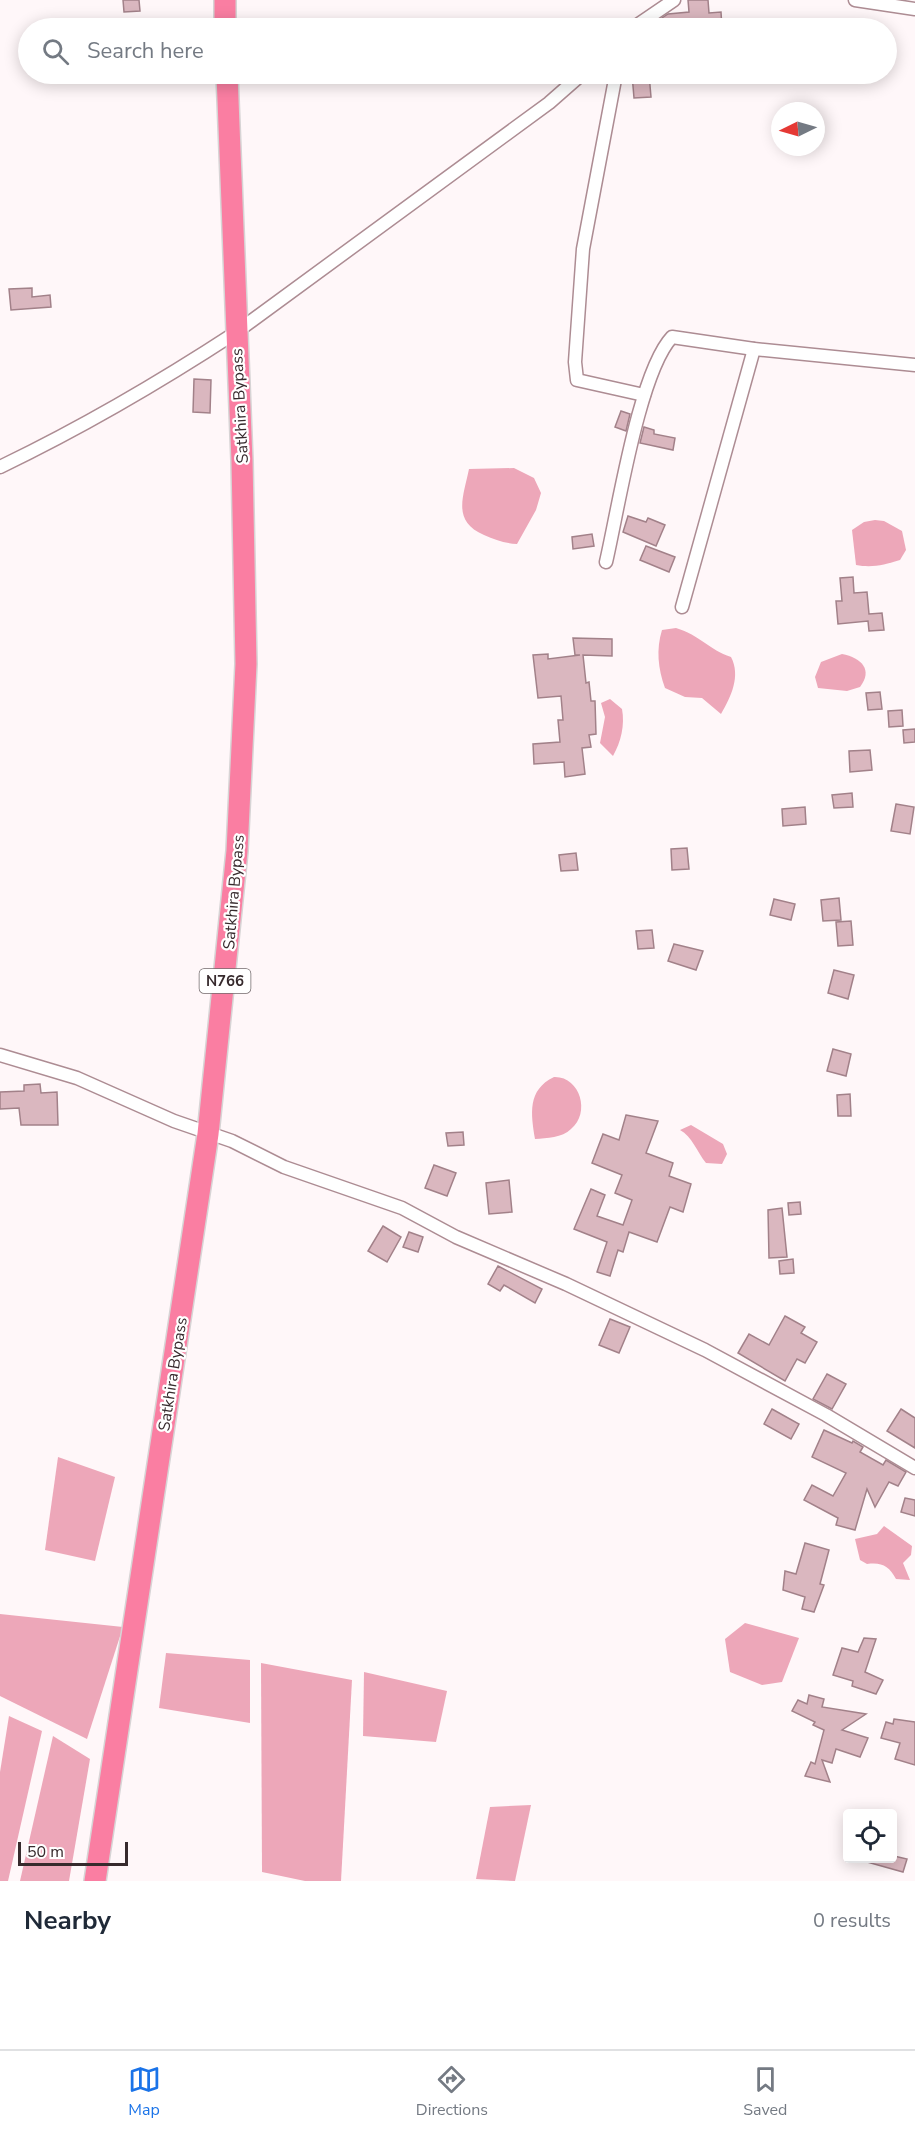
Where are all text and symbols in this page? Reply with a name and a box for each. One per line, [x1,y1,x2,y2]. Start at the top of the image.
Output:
search box [18,18,897,84]
icon: search [39,35,72,68]
text: Search here [87,36,204,66]
north arrow [771,102,825,156]
street label: Satkhira Bypass [226,348,254,464]
street label: Satkhira Bypass [218,834,250,950]
road number: N766 [200,969,250,993]
street label: Satkhira Bypass [153,1316,193,1433]
map controls [843,1809,897,1863]
button: locate [843,1809,897,1863]
scale bar [18,1839,128,1866]
text: 50 m [27,1841,64,1863]
text: Nearby [24,1903,111,1938]
text: 0 results [813,1907,891,1934]
tab: Map [128,2063,161,2121]
tab: Directions [416,2063,488,2121]
tab: Saved [743,2063,787,2121]

